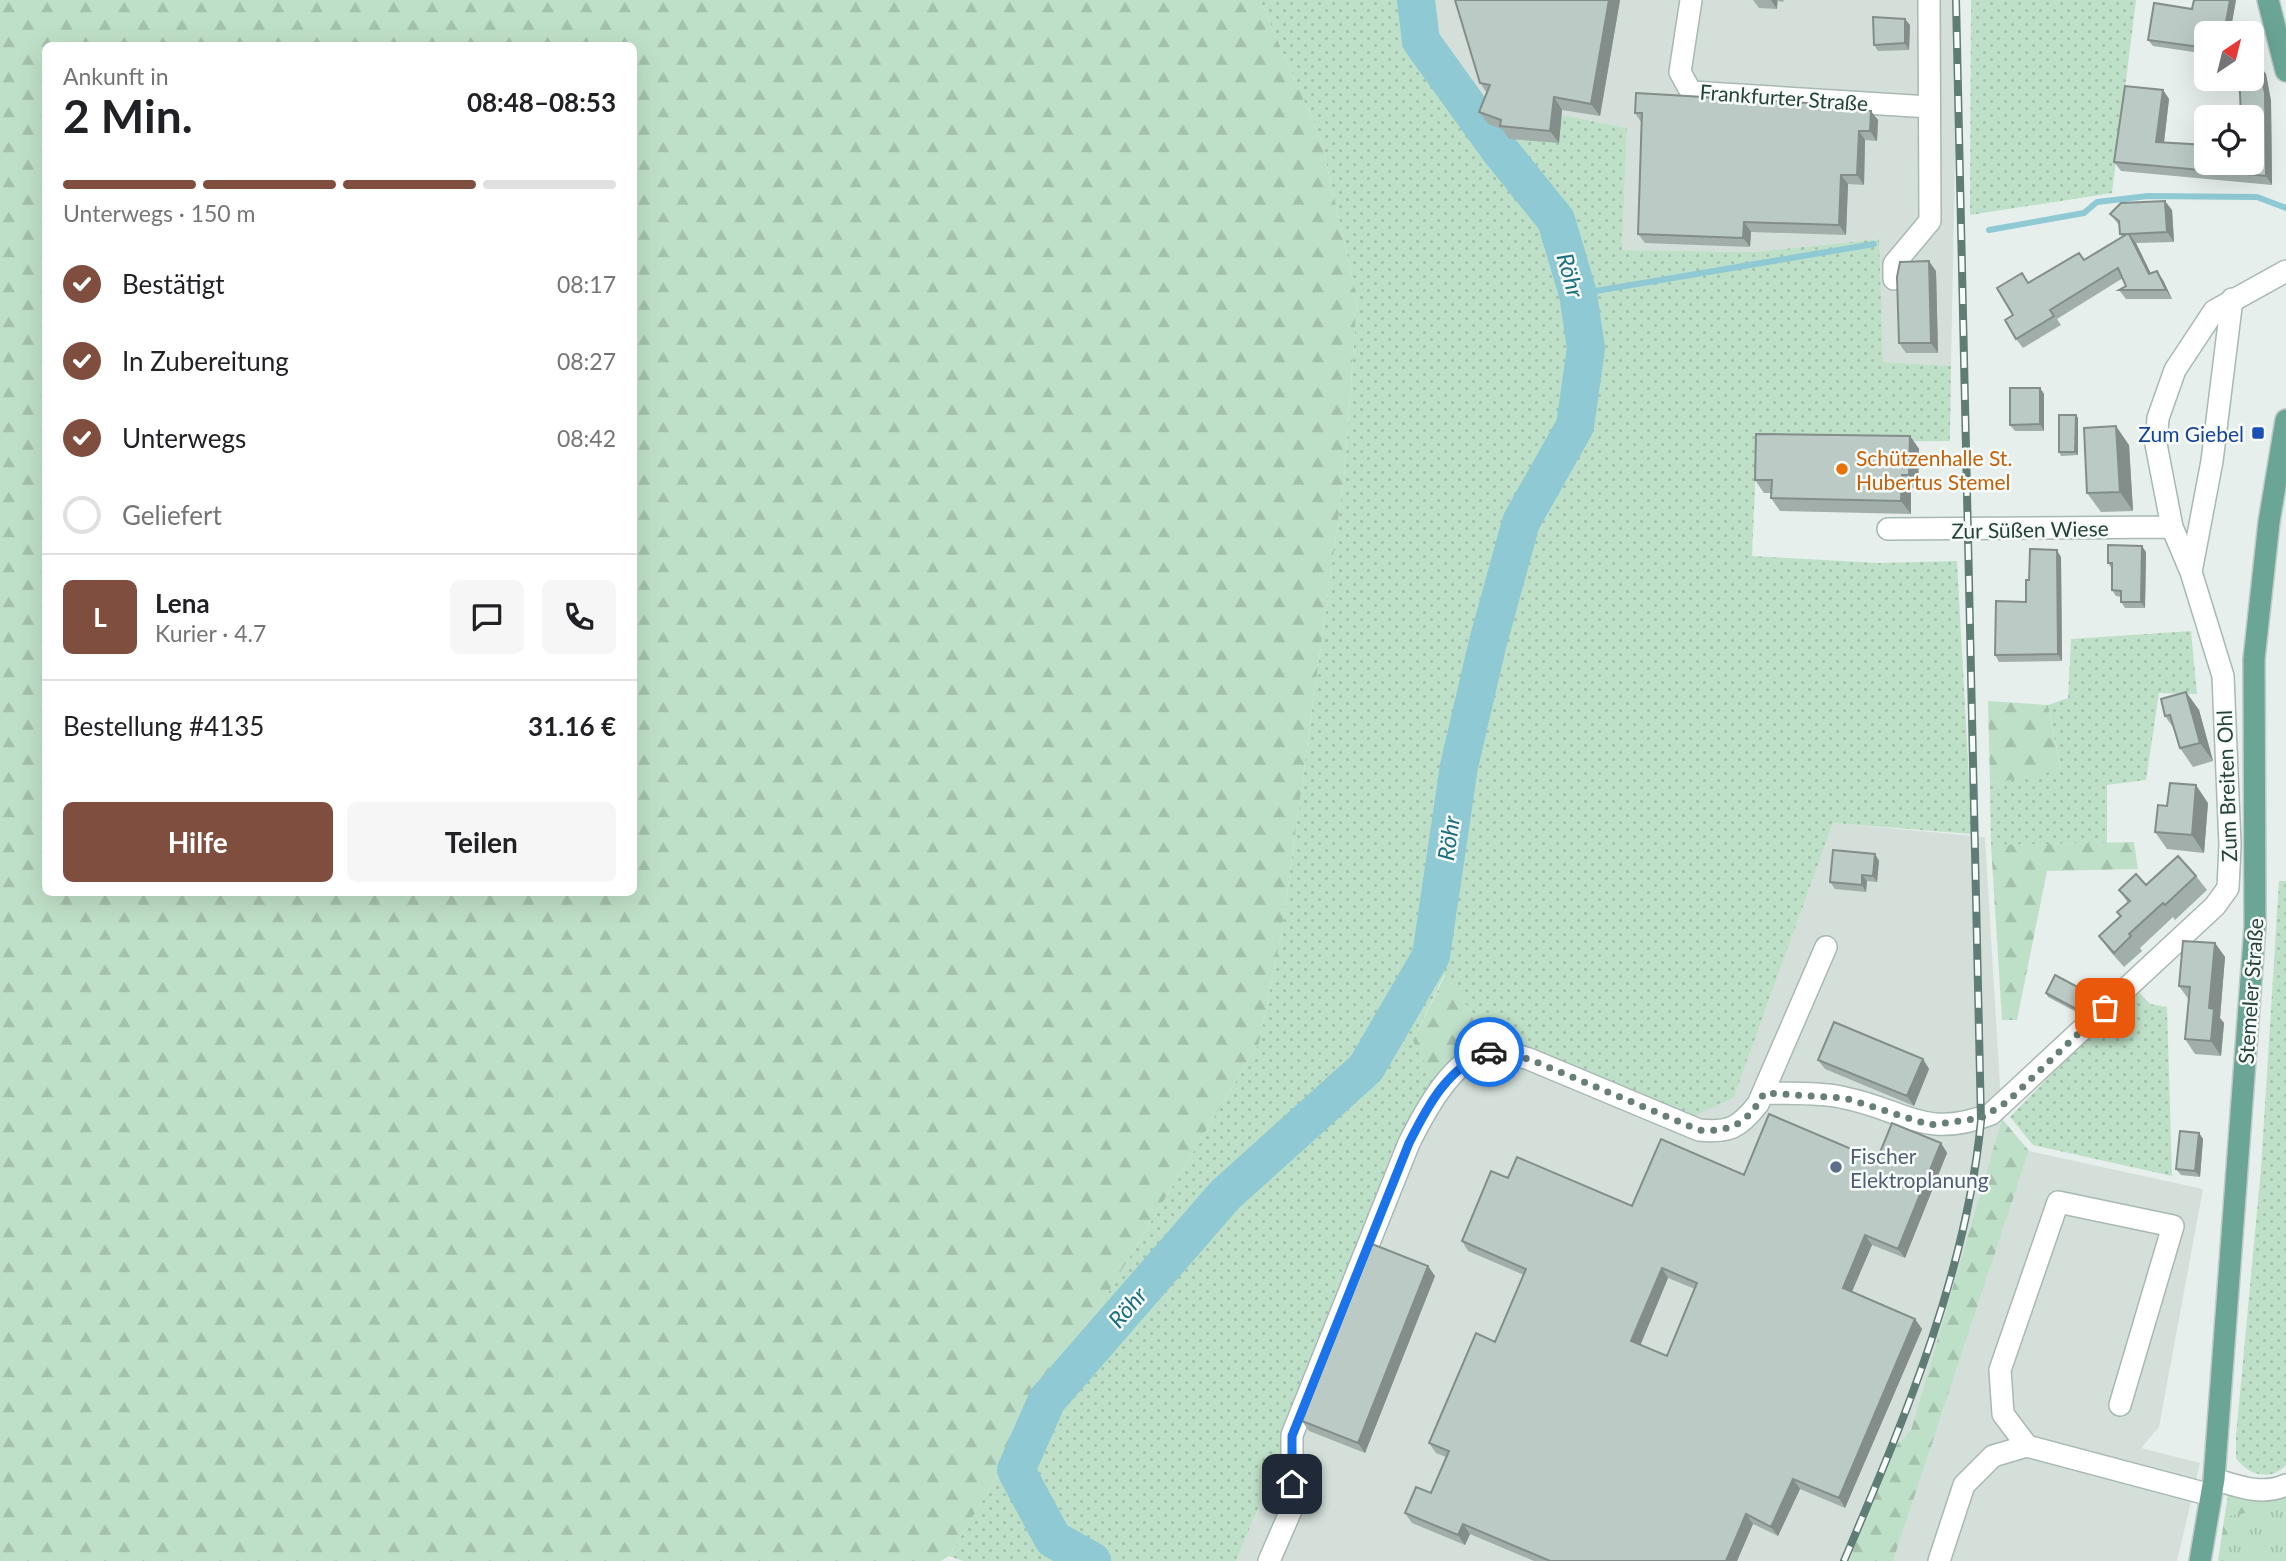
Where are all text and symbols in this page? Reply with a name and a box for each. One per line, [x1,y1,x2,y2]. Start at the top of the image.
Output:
north arrow [2194,21,2264,91]
map controls [2194,21,2264,175]
text: Ankunft in [63,62,169,90]
street label: Frankfurter Straße [1699,79,1869,115]
text: 08:48–08:53 [467,86,616,118]
text: 2 Min. [63,88,193,143]
button: locate [2194,105,2264,175]
text: Unterwegs · 150 m [63,199,256,227]
water label: Röhr [1551,250,1591,301]
icon: check [63,265,101,303]
text: Bestätigt [122,268,225,300]
text: 08:17 [557,270,616,298]
icon: check [63,342,101,380]
text: In Zubereitung [122,345,289,377]
text: 08:27 [557,347,616,375]
icon: check [63,419,101,457]
place label: Zum Giebel [2138,421,2244,446]
text: Unterwegs [122,422,246,454]
text: 08:42 [557,424,616,452]
marker: Zum Giebel [2250,425,2266,441]
place label: Schützenhalle St. Hubertus Stemel [1856,445,2012,494]
marker: Schützenhalle St. Hubertus Stemel [1834,461,1850,477]
text: Geliefert [122,499,222,531]
street label: Zur Süßen Wiese [1951,515,2109,543]
button: chat [450,580,524,654]
button: phone [542,580,616,654]
text: Lena [155,587,210,619]
text: L [93,601,107,633]
text: Kurier · 4.7 [155,619,266,647]
text: Bestellung #4135 [63,710,264,742]
text: 31.16 € [528,710,616,742]
street label: Zum Breiten Ohl [2211,710,2241,862]
button: Hilfe [63,802,333,882]
button: Teilen [347,802,616,882]
water label: Röhr [1431,813,1465,862]
street label: Stemeler Straße [2232,917,2268,1065]
pin [2075,978,2135,1038]
icon: bag [2086,989,2124,1027]
courier [1454,1017,1524,1087]
icon: car [1470,1033,1508,1071]
place label: Fischer Elektroplanung [1850,1143,1989,1192]
marker: Fischer Elektroplanung [1828,1159,1844,1175]
water label: Röhr [1102,1280,1153,1333]
pin [1262,1454,1322,1514]
icon: home [1273,1465,1311,1503]

